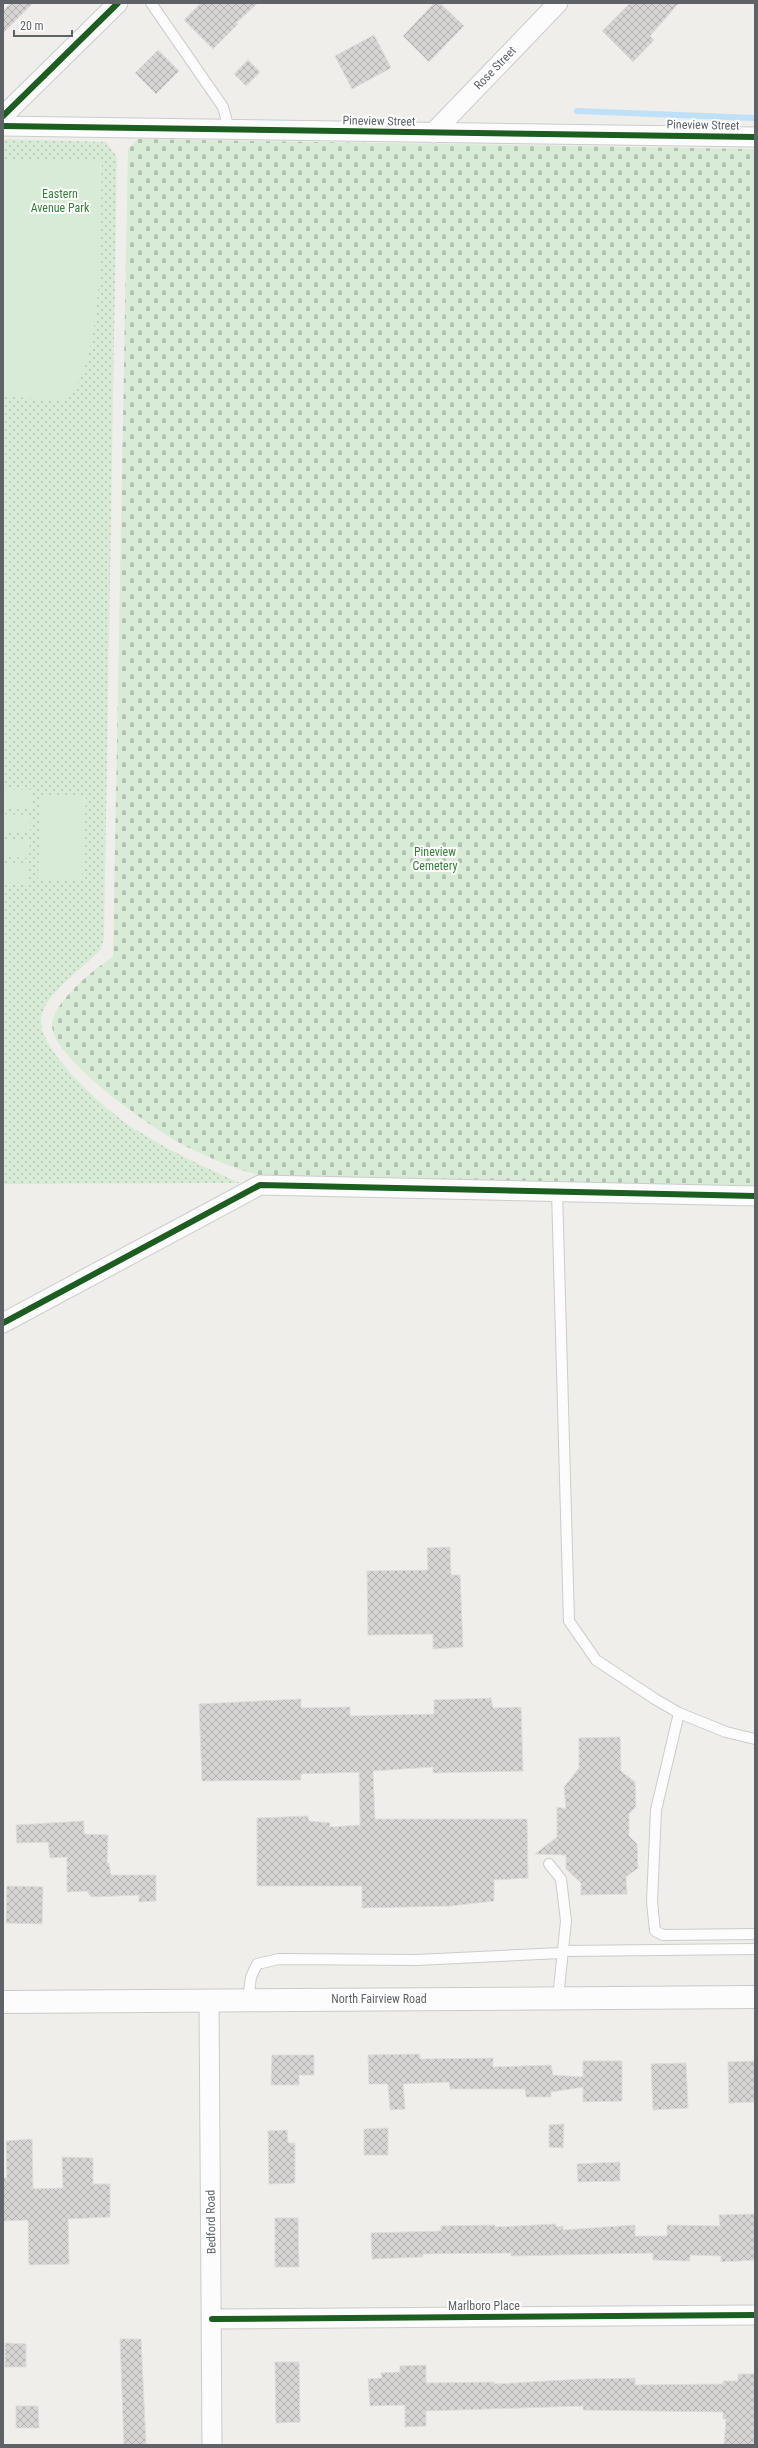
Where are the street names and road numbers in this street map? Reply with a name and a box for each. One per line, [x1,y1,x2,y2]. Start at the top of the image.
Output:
street label: Rose Street [471,43,519,92]
street label: Pineview Street [342,113,416,129]
street label: Pineview Street [666,117,740,133]
street label: North Fairview Road [331,1992,427,2006]
street label: Bedford Road [203,2190,219,2254]
street label: Marlboro Place [448,2299,520,2313]

